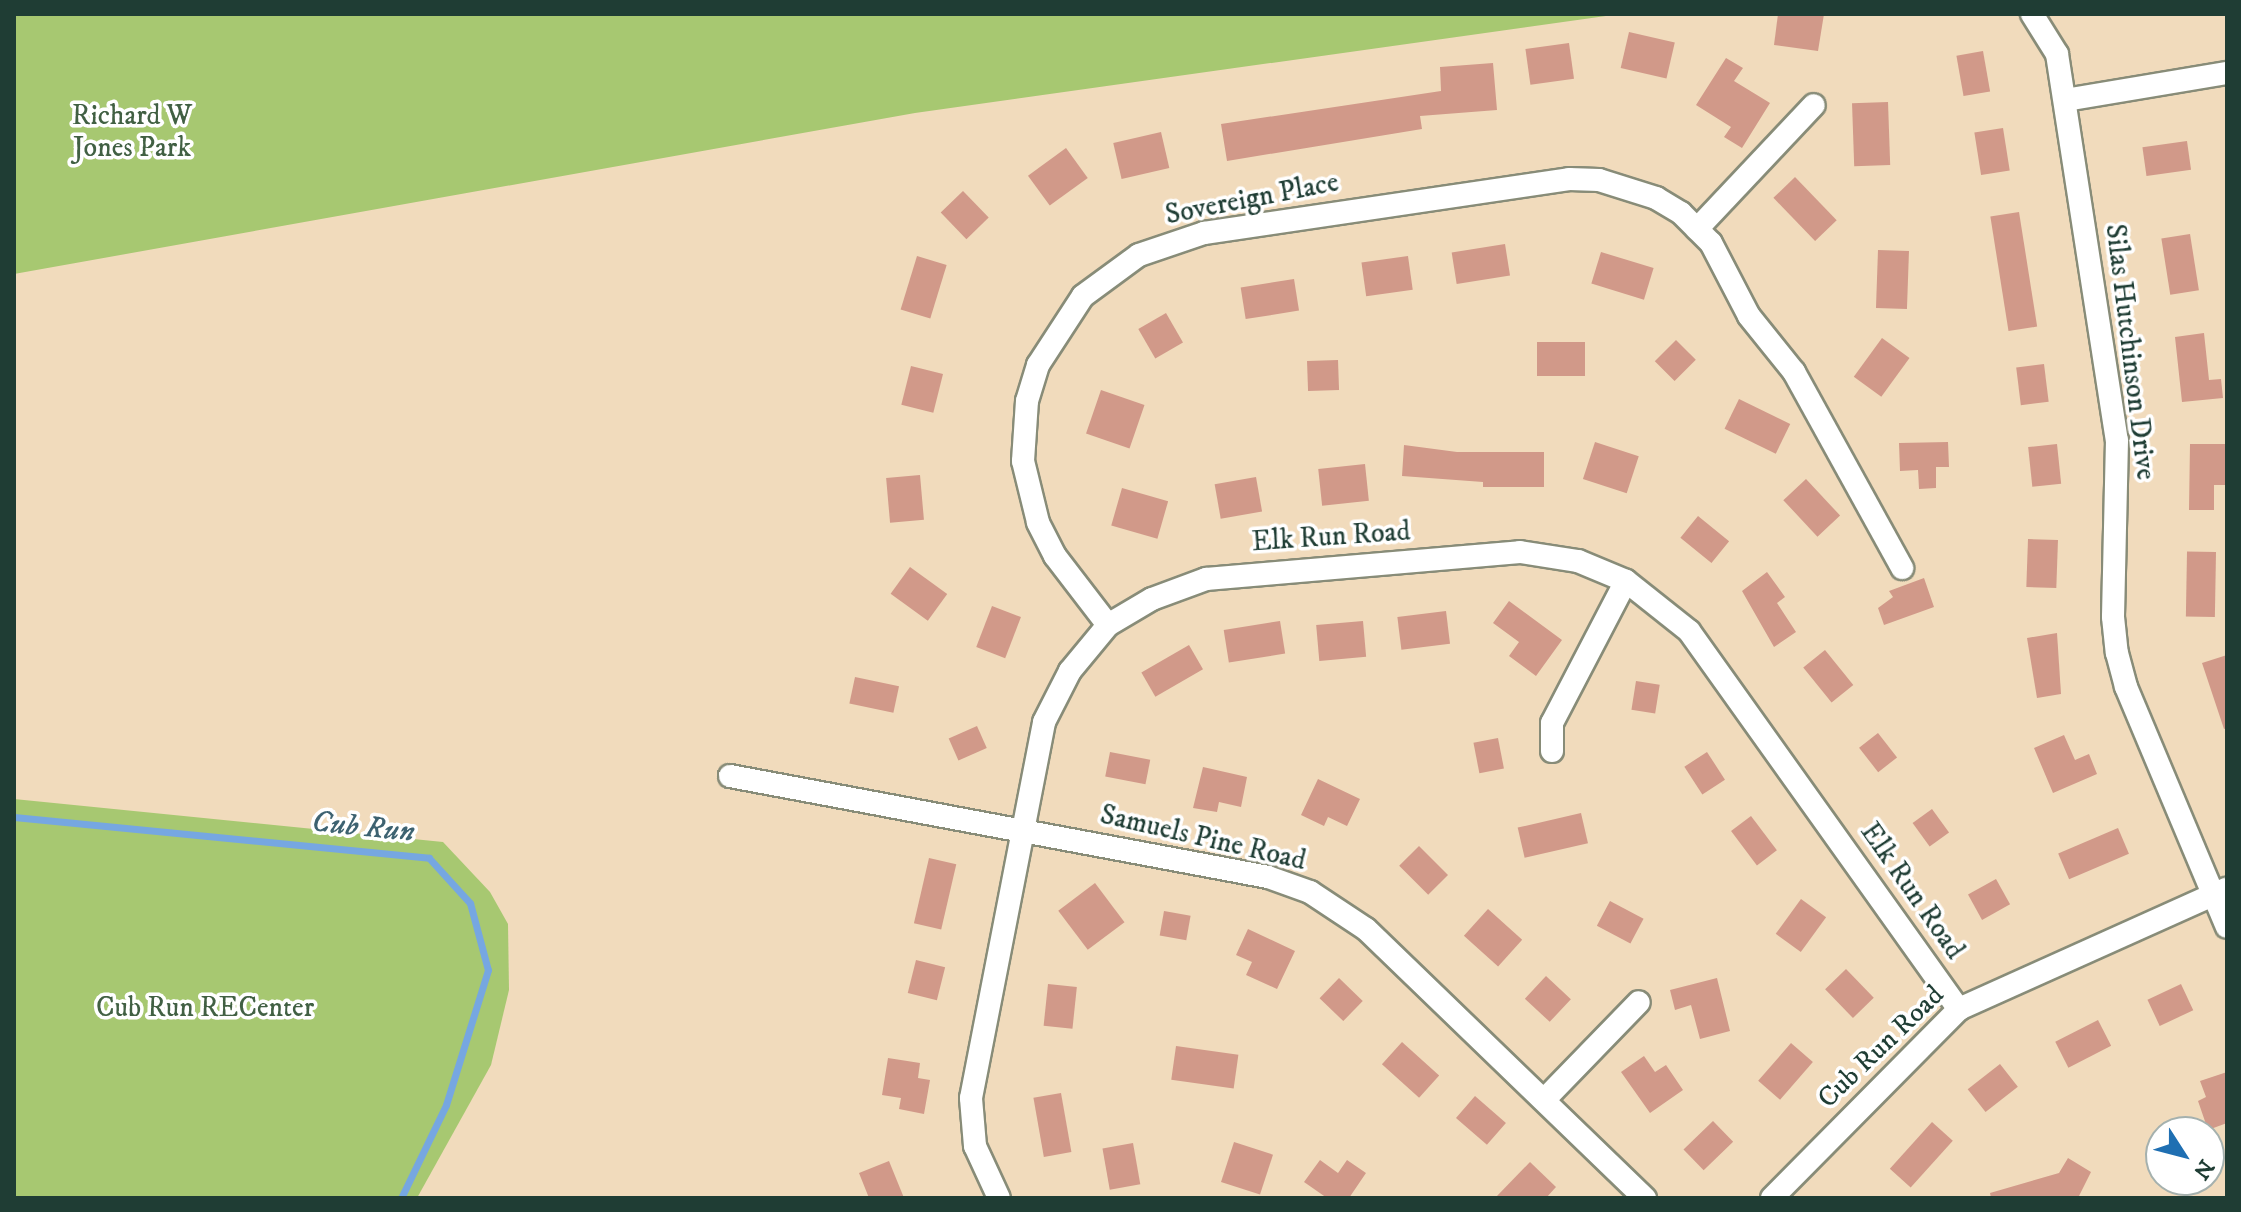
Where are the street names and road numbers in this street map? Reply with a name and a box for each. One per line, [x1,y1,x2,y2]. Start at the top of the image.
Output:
street label: Sovereign Place [1163,166,1341,232]
street label: Silas Hutchinson Drive [2098,222,2162,482]
street label: Elk Run Road [1251,515,1411,559]
street label: Samuels Pine Road [1097,798,1309,878]
street label: Elk Run Road [1853,816,1971,966]
street label: Cub Run Road [1811,979,1951,1115]

